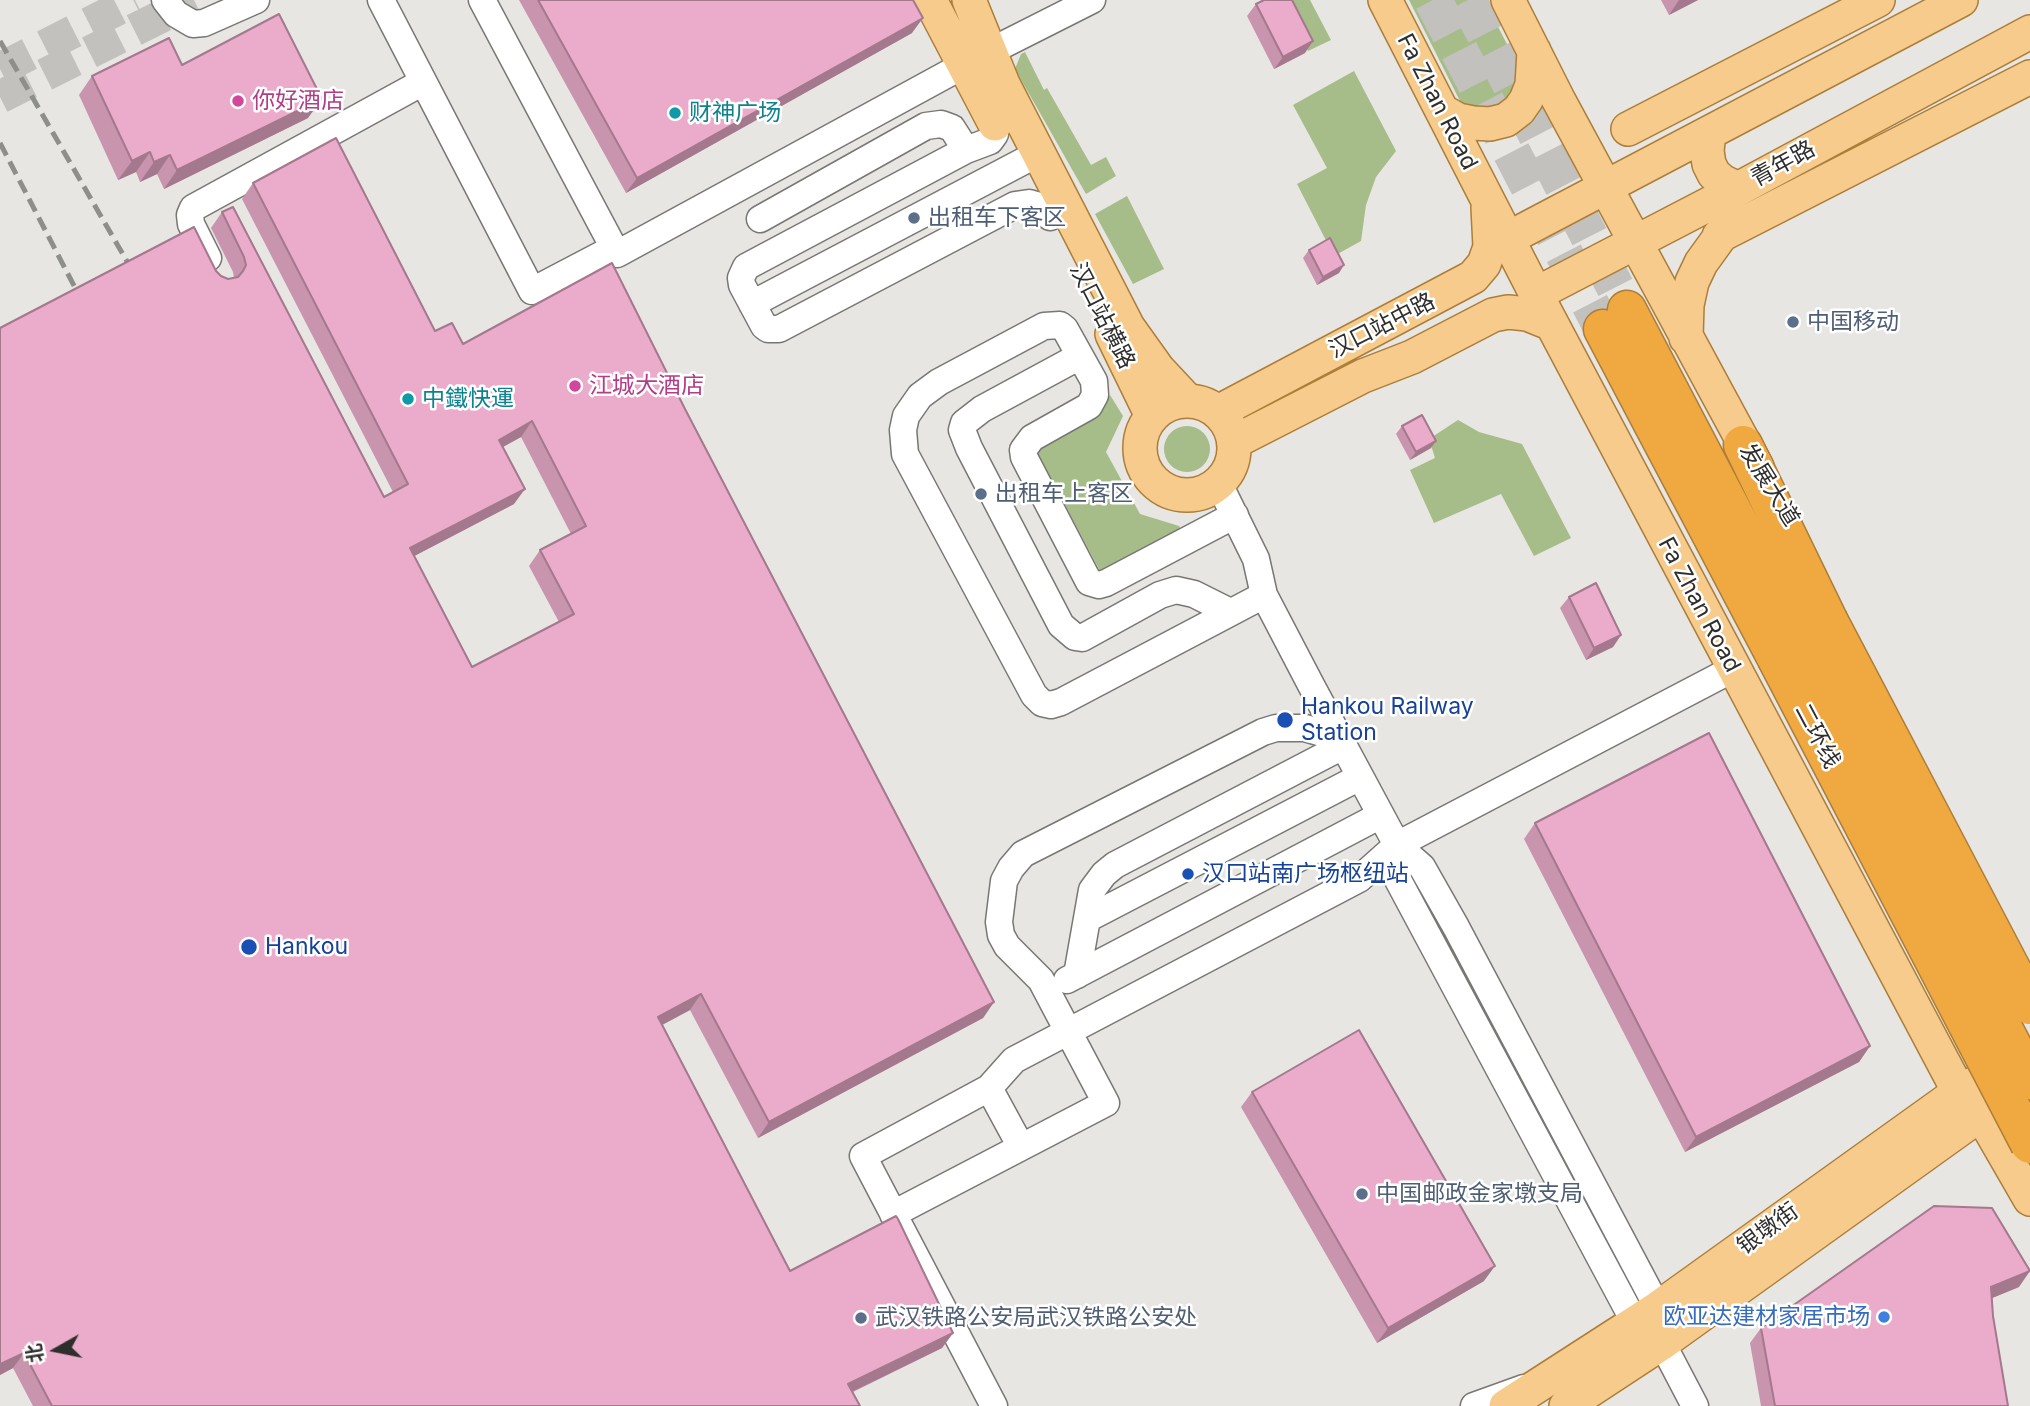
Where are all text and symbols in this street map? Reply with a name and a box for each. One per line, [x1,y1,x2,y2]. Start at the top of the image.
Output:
street label: Fa Zhan Road [1391,29,1483,175]
place label: 你好酒店 [252,87,344,115]
marker: 你好酒店 [230,93,246,109]
place label: 财神广场 [689,99,781,127]
marker: 财神广场 [667,105,683,121]
street label: 青年路 [1746,135,1820,193]
place label: 出租车下客区 [928,204,1066,232]
marker: 出租车下客区 [906,210,922,226]
street label: 汉口站横路 [1064,259,1140,373]
street label: 汉口站中路 [1325,288,1439,364]
place label: 中国移动 [1807,308,1899,336]
marker: 中国移动 [1785,314,1801,330]
place label: 江城大酒店 [589,372,704,400]
marker: 江城大酒店 [567,378,583,394]
place label: 中鐵快運 [422,385,514,413]
marker: 中鐵快運 [400,391,416,407]
street label: 发展大道 [1733,439,1805,531]
place label: 出租车上客区 [995,480,1133,508]
marker: 出租车上客区 [973,486,989,502]
street label: Fa Zhan Road [1652,533,1746,677]
place label: Hankou Railway Station [1301,693,1474,747]
street label: 二环线 [1789,699,1845,773]
marker: Hankou Railway Station [1275,710,1295,730]
place label: 汉口站南广场枢纽站 [1202,860,1409,888]
marker: 汉口站南广场枢纽站 [1180,866,1196,882]
place label: Hankou [265,933,348,961]
marker: Hankou [239,937,259,957]
place label: 中国邮政金家墩支局 [1376,1180,1583,1208]
marker: 中国邮政金家墩支局 [1354,1186,1370,1202]
street label: 银墩街 [1732,1198,1804,1260]
place label: 欧亚达建材家居市场 [1663,1303,1870,1331]
place label: 武汉铁路公安局武汉铁路公安处 [875,1304,1197,1332]
marker: 欧亚达建材家居市场 [1876,1309,1892,1325]
marker: 武汉铁路公安局武汉铁路公安处 [853,1310,869,1326]
north arrow [21,1315,91,1385]
text: 北 [22,1342,48,1365]

